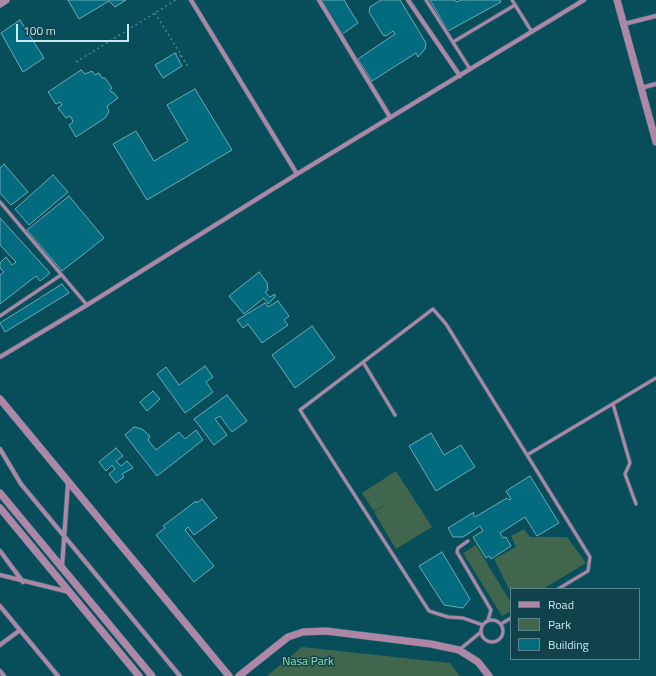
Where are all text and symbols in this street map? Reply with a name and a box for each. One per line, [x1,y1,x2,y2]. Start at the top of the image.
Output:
scale bar [18,16,131,42]
text: 100 m [23,21,56,40]
legend [510,588,640,660]
text: Road [548,595,574,614]
text: Park [548,615,571,634]
text: Building [548,635,589,654]
park label: Nasa Park [282,655,334,669]

